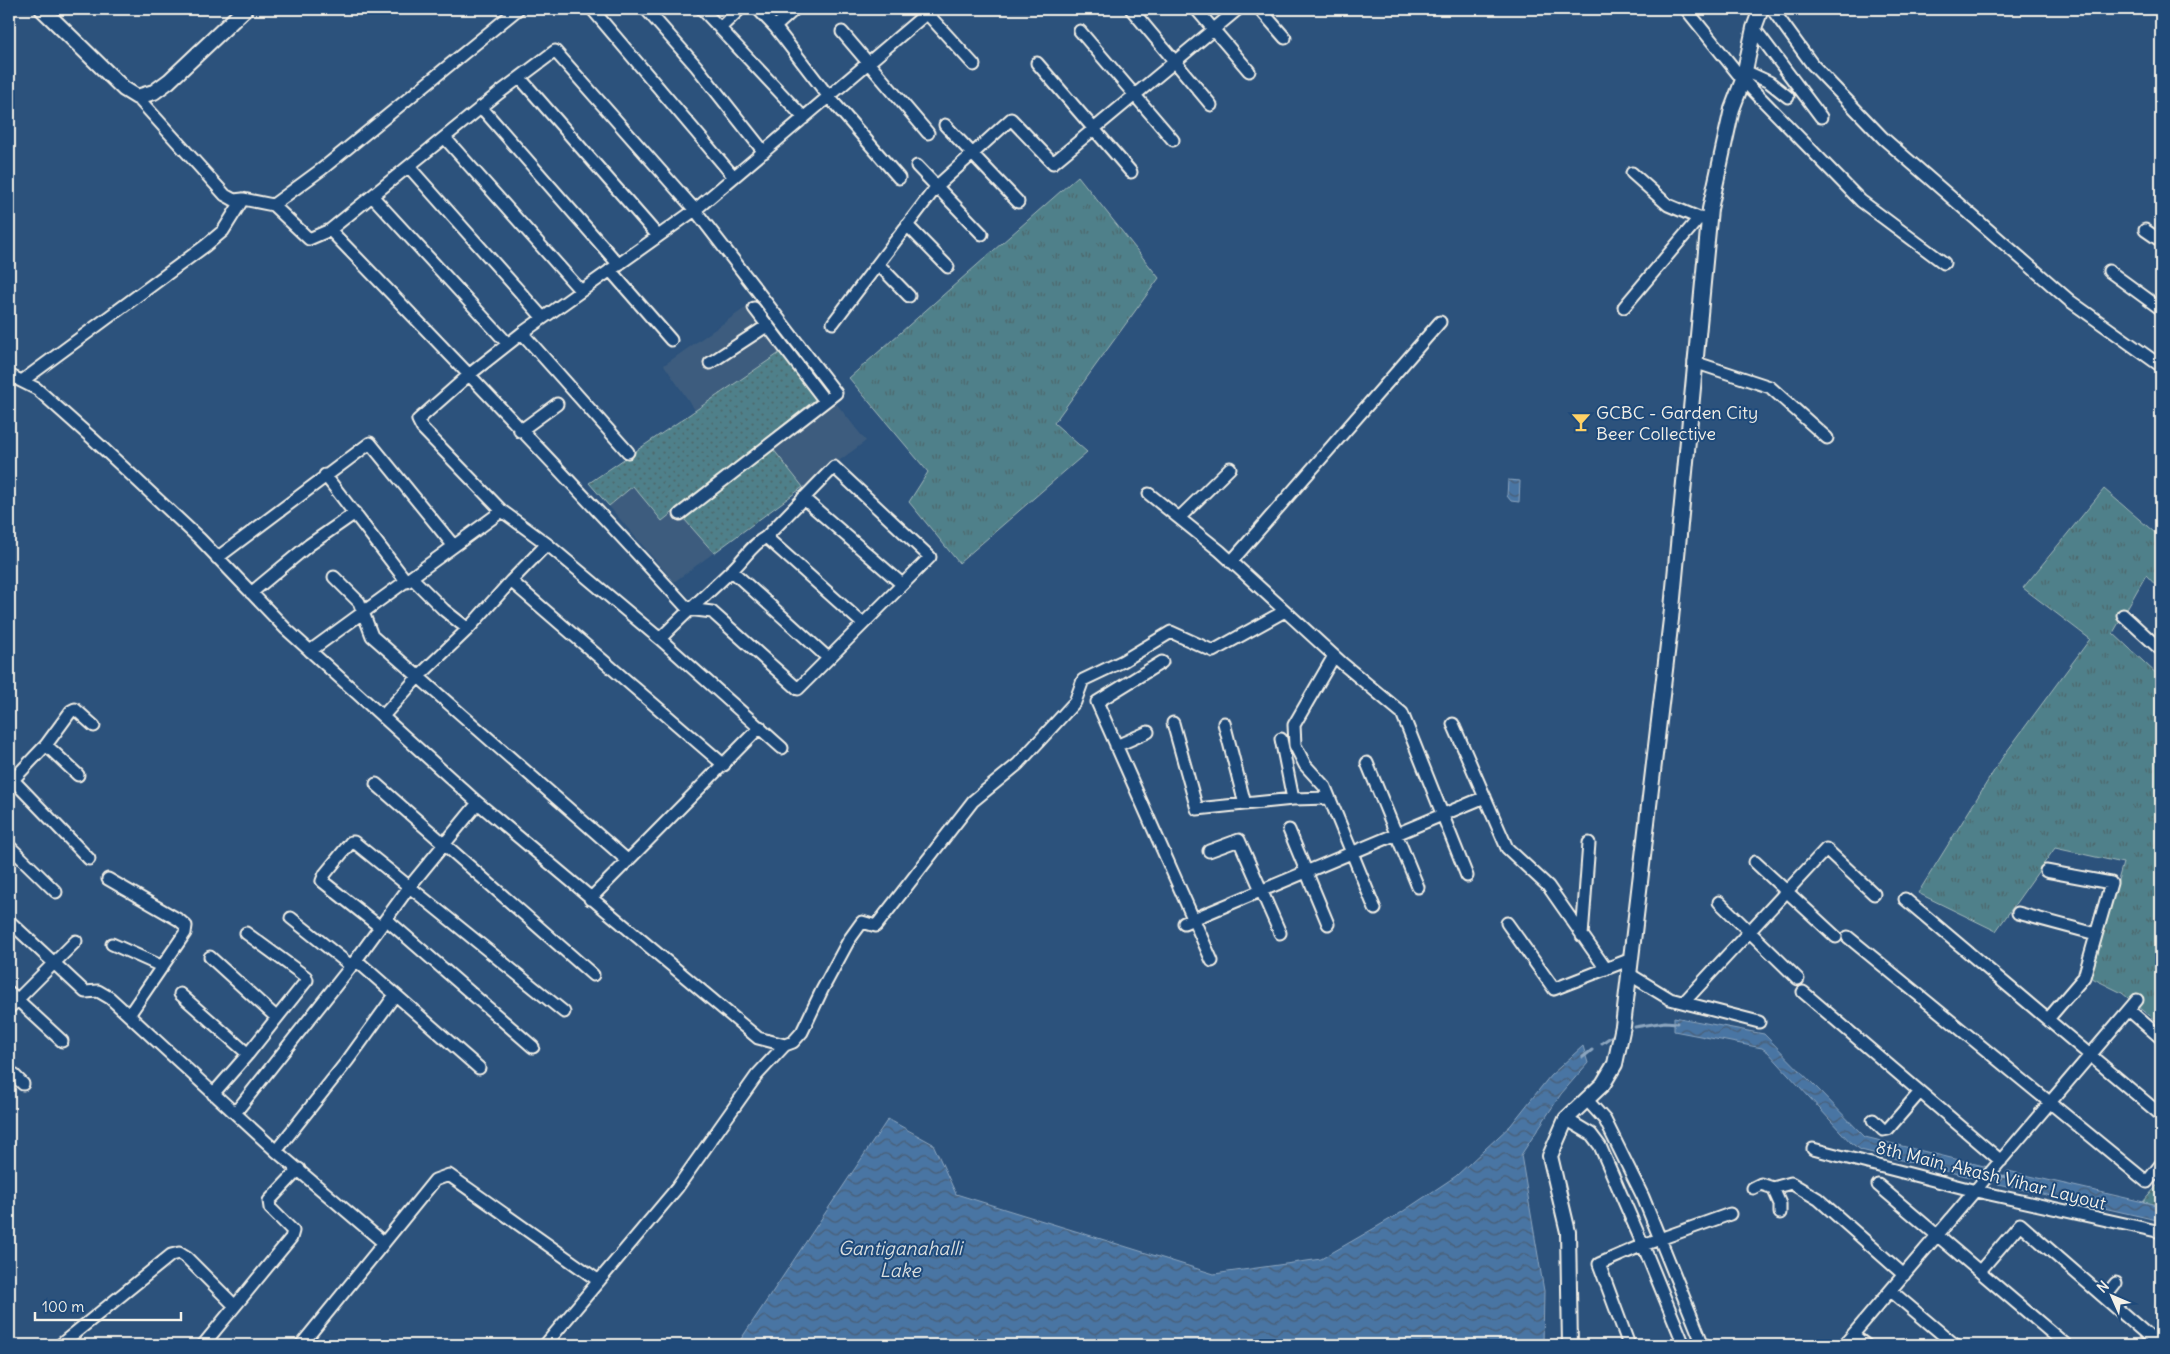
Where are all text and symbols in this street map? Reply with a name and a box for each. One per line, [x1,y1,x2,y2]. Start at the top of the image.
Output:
place label: GCBC - Garden City Beer Collective [1596,401,1758,445]
bar icon: GCBC - Garden City Beer Collective [1570,411,1592,433]
street label: 8th Main, Akash Vihar Layout [1873,1135,2109,1215]
water label: Gantiganahalli Lake [838,1236,965,1282]
north arrow [2088,1272,2138,1322]
text: N [2093,1277,2113,1297]
scale bar [35,1289,181,1321]
text: 100 m [42,1297,84,1316]

